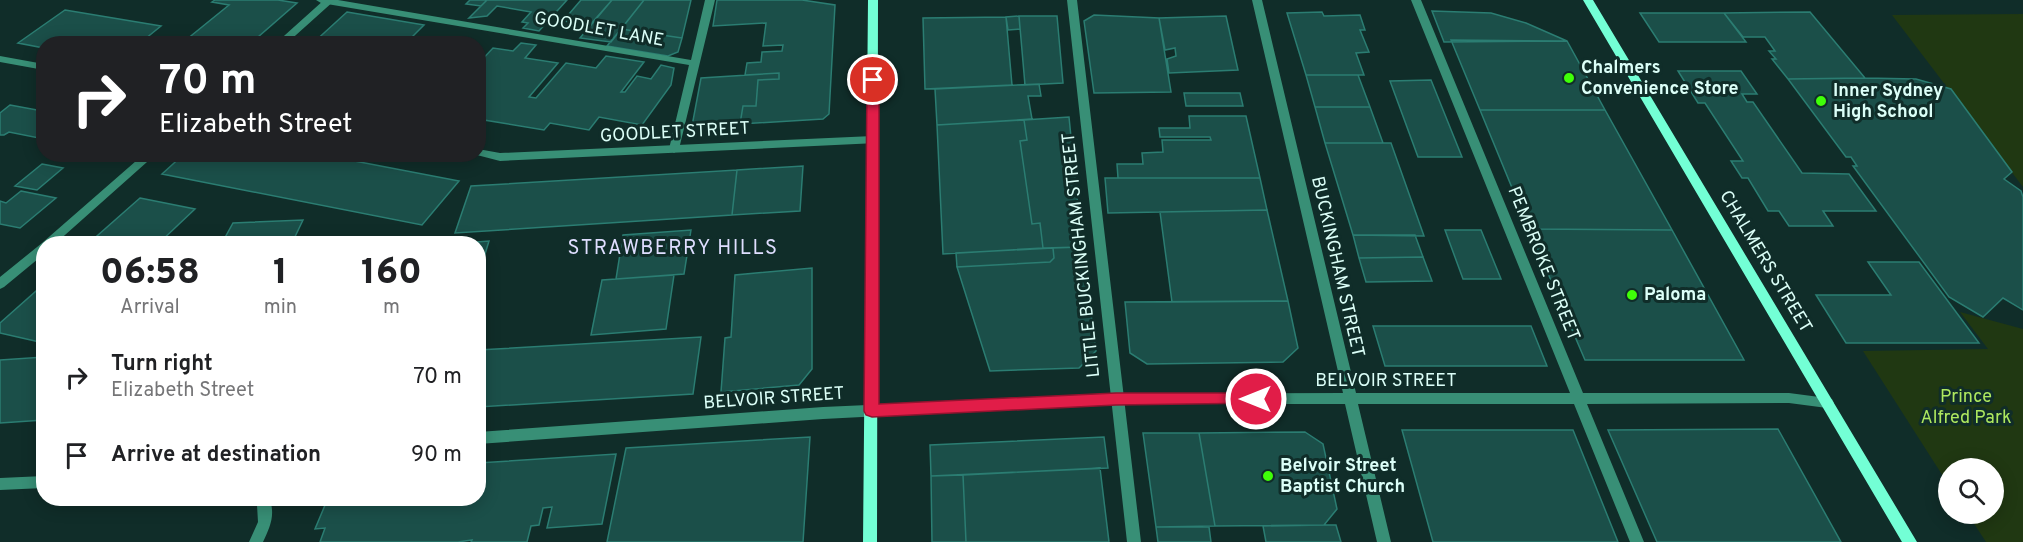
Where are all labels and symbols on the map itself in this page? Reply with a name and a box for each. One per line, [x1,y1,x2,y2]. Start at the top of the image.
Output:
street label: GOODLET LANE [532,7,666,53]
pin [847,54,898,105]
place label: Chalmers Convenience Store [1581,57,1739,101]
marker: Chalmers Convenience Store [1562,71,1576,85]
place label: Inner Sydney High School [1833,80,1943,124]
marker: Inner Sydney High School [1814,94,1828,108]
street label: GOODLET STREET [599,118,751,148]
street label: LITTLE BUCKINGHAM STREET [1058,131,1106,379]
street label: BUCKINGHAM STREET [1305,174,1369,360]
street label: PEMBROKE STREET [1501,183,1585,345]
street label: CHALMERS STREET [1713,187,1817,337]
district label: STRAWBERRY HILLS [568,236,778,262]
place label: Paloma [1644,284,1706,307]
marker: Paloma [1625,288,1639,302]
position arrow [1224,367,1288,431]
street label: BELVOIR STREET [1315,370,1457,393]
street label: BELVOIR STREET [703,383,845,415]
park label: Prince Alfred Park [1921,386,2012,430]
place label: Belvoir Street Baptist Church [1280,455,1405,499]
marker: Belvoir Street Baptist Church [1261,469,1275,483]

